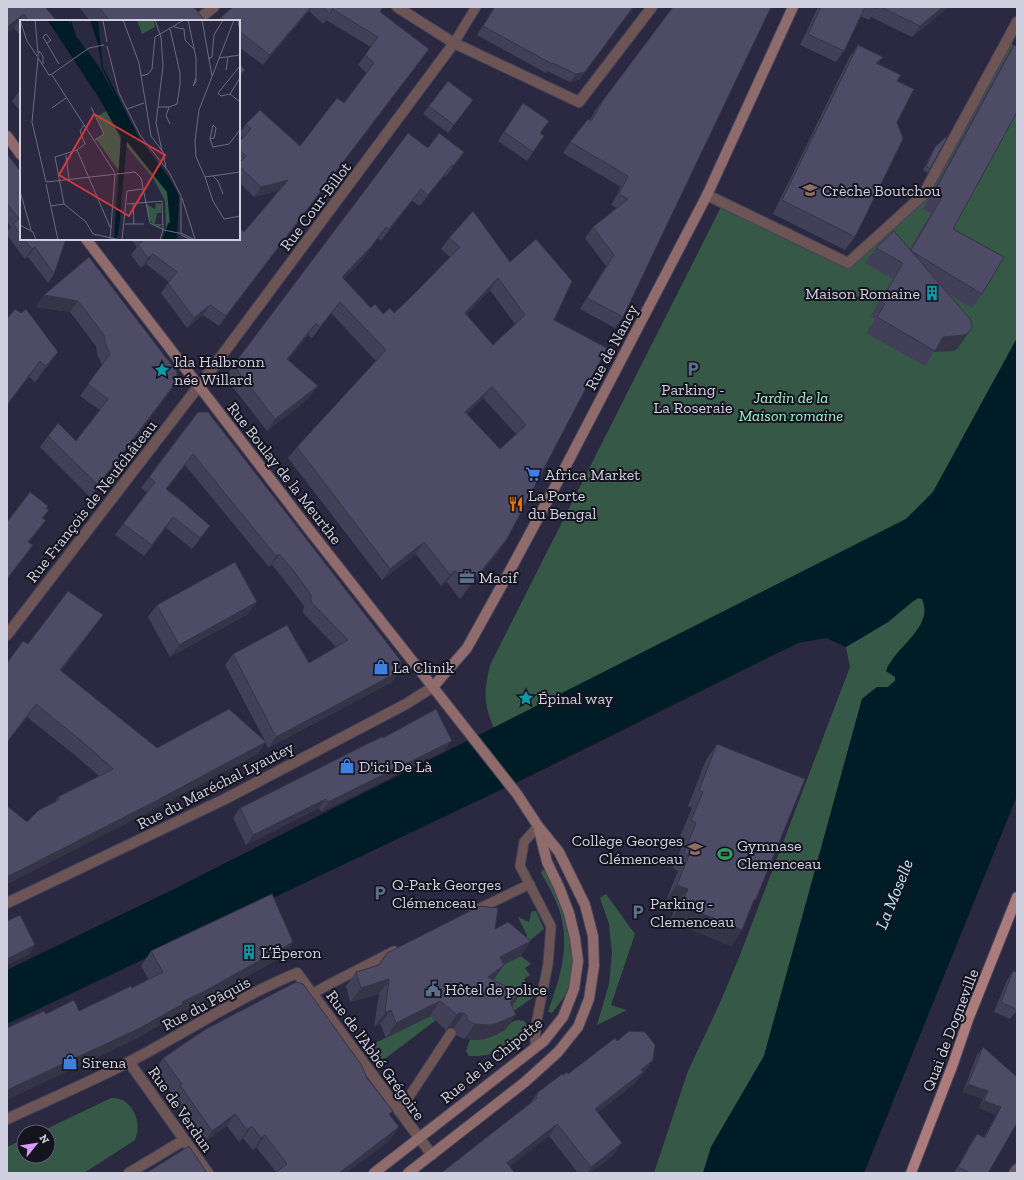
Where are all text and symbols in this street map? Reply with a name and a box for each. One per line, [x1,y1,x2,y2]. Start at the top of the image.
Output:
inset map [20,20,240,240]
street label: Rue Cour-Billot [276,158,355,254]
school or university icon: Crèche Boutchou [801,181,819,199]
place label: Crèche Boutchou [822,181,940,200]
place label: Maison Romaine [805,284,920,303]
building icon: Maison Romaine [923,284,941,302]
street label: Rue de Nancy [581,301,642,393]
place label: Ida Halbronn née Willard [174,352,266,389]
parking icon: Parking - La Roseraie [684,360,702,378]
place icon: Ida Halbronn née Willard [153,361,171,379]
place label: Parking - La Roseraie [654,380,732,417]
park label: Jardin de la Maison romaine [739,388,843,425]
street label: Rue Boulay de la Meurthe [223,399,346,548]
street label: Rue François de Neufchâteau [22,416,161,586]
supermarket icon: Africa Market [524,465,542,483]
place label: Africa Market [545,465,640,484]
place label: La Porte du Bengal [528,486,597,523]
restaurant icon: La Porte du Bengal [507,495,525,513]
office icon: Macif [458,568,476,586]
place label: Macif [479,568,520,587]
shop icon: La Clinik [372,658,390,676]
place label: La Clinik [393,658,455,677]
place icon: Épinal way [517,689,535,707]
place label: Épinal way [538,689,614,708]
street label: Rue du Maréchal Lyautey [134,737,298,833]
shop icon: D'ici De Là [338,757,356,775]
place label: D'ici De Là [359,757,432,776]
place label: Collège Georges Clémenceau [572,831,683,868]
place label: Gymnase Clemenceau [737,836,821,873]
school or university icon: Collège Georges Clémenceau [686,840,704,858]
sports icon: Gymnase Clemenceau [716,845,734,863]
water label: La Moselle [871,856,917,932]
place label: Q-Park Georges Clémenceau [392,875,501,912]
parking icon: Q-Park Georges Clémenceau [371,884,389,902]
place label: Parking - Clemenceau [650,894,734,931]
parking icon: Parking - Clemenceau [629,903,647,921]
building icon: L’Éperon [240,943,258,961]
place label: L’Éperon [261,943,322,962]
street label: Quai de Dogneville [918,966,983,1094]
street label: Rue du Pâquis [159,972,254,1035]
public building icon: Hôtel de police [424,980,442,998]
place label: Hôtel de police [445,980,547,999]
street label: Rue de l'Abbé Grégoire [322,987,429,1124]
street label: Rue de la Chipotte [436,1013,546,1107]
shop icon: Sirena [61,1053,79,1071]
place label: Sirena [82,1053,126,1072]
street label: Rue de Verdun [144,1063,217,1156]
north arrow [16,1124,56,1164]
text: N [37,1132,52,1147]

